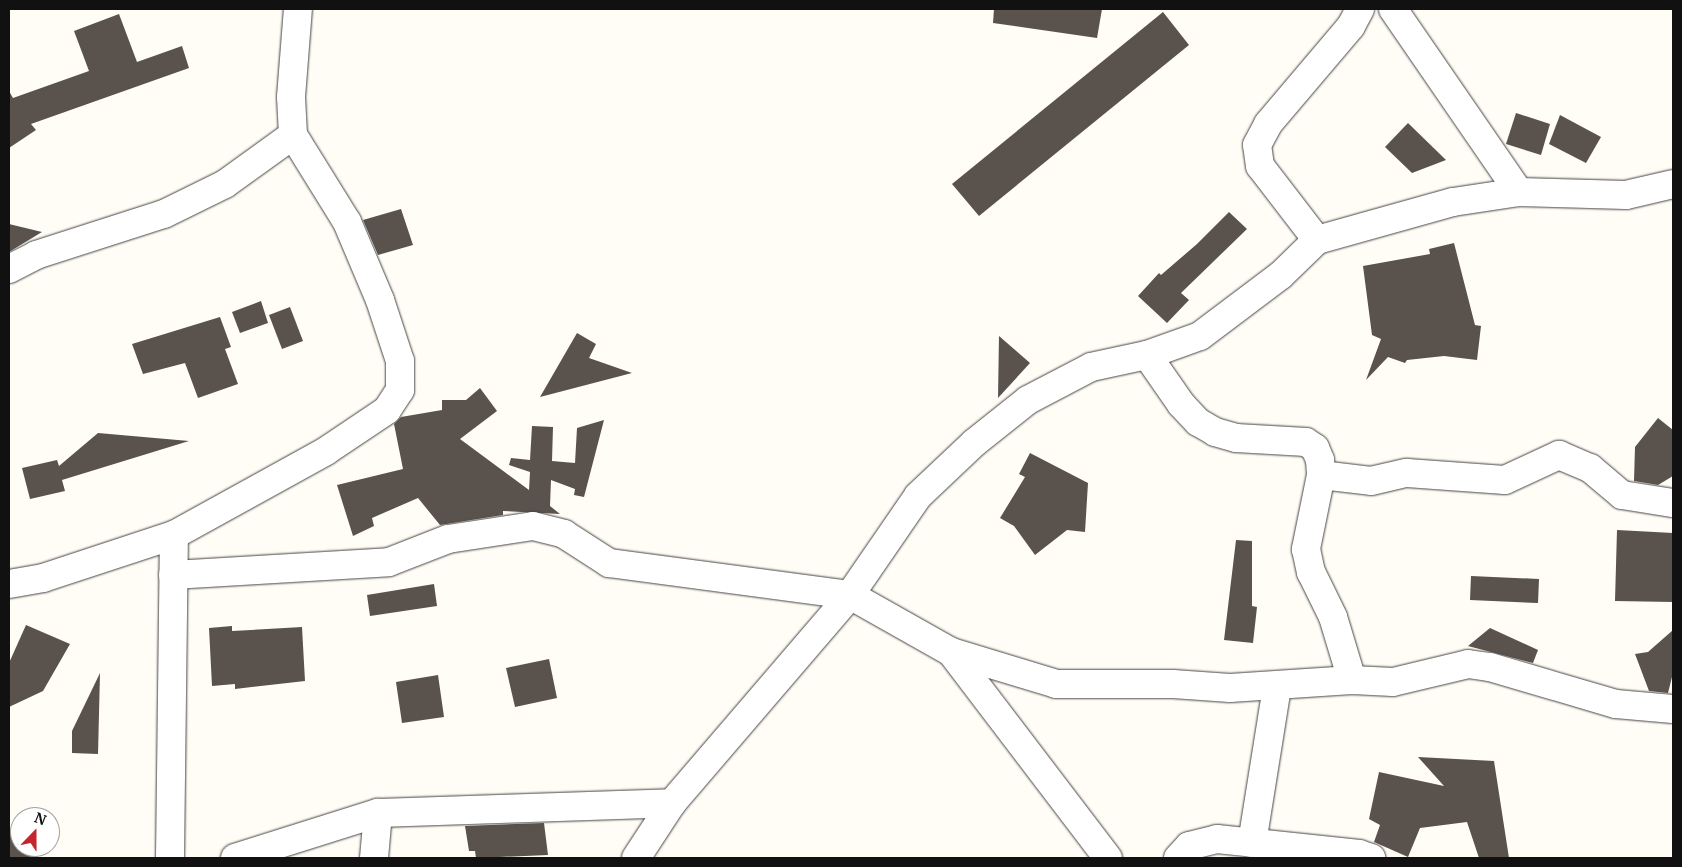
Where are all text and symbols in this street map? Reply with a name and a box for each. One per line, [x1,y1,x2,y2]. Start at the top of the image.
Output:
north arrow [10,807,60,857]
text: N [32,809,49,829]

